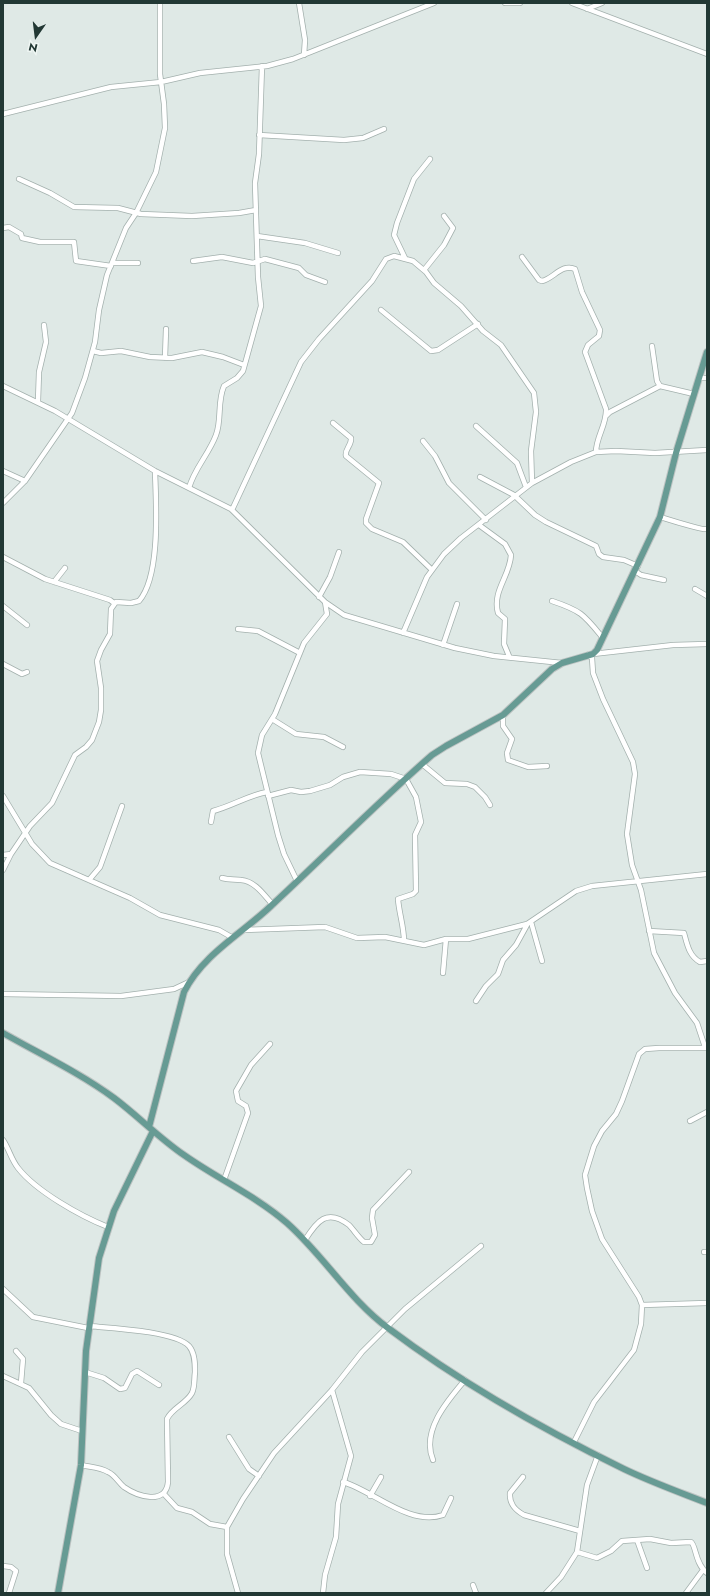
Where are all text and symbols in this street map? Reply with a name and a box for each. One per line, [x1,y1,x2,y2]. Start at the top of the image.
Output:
north arrow [16,16,56,56]
text: N [27,39,39,56]

